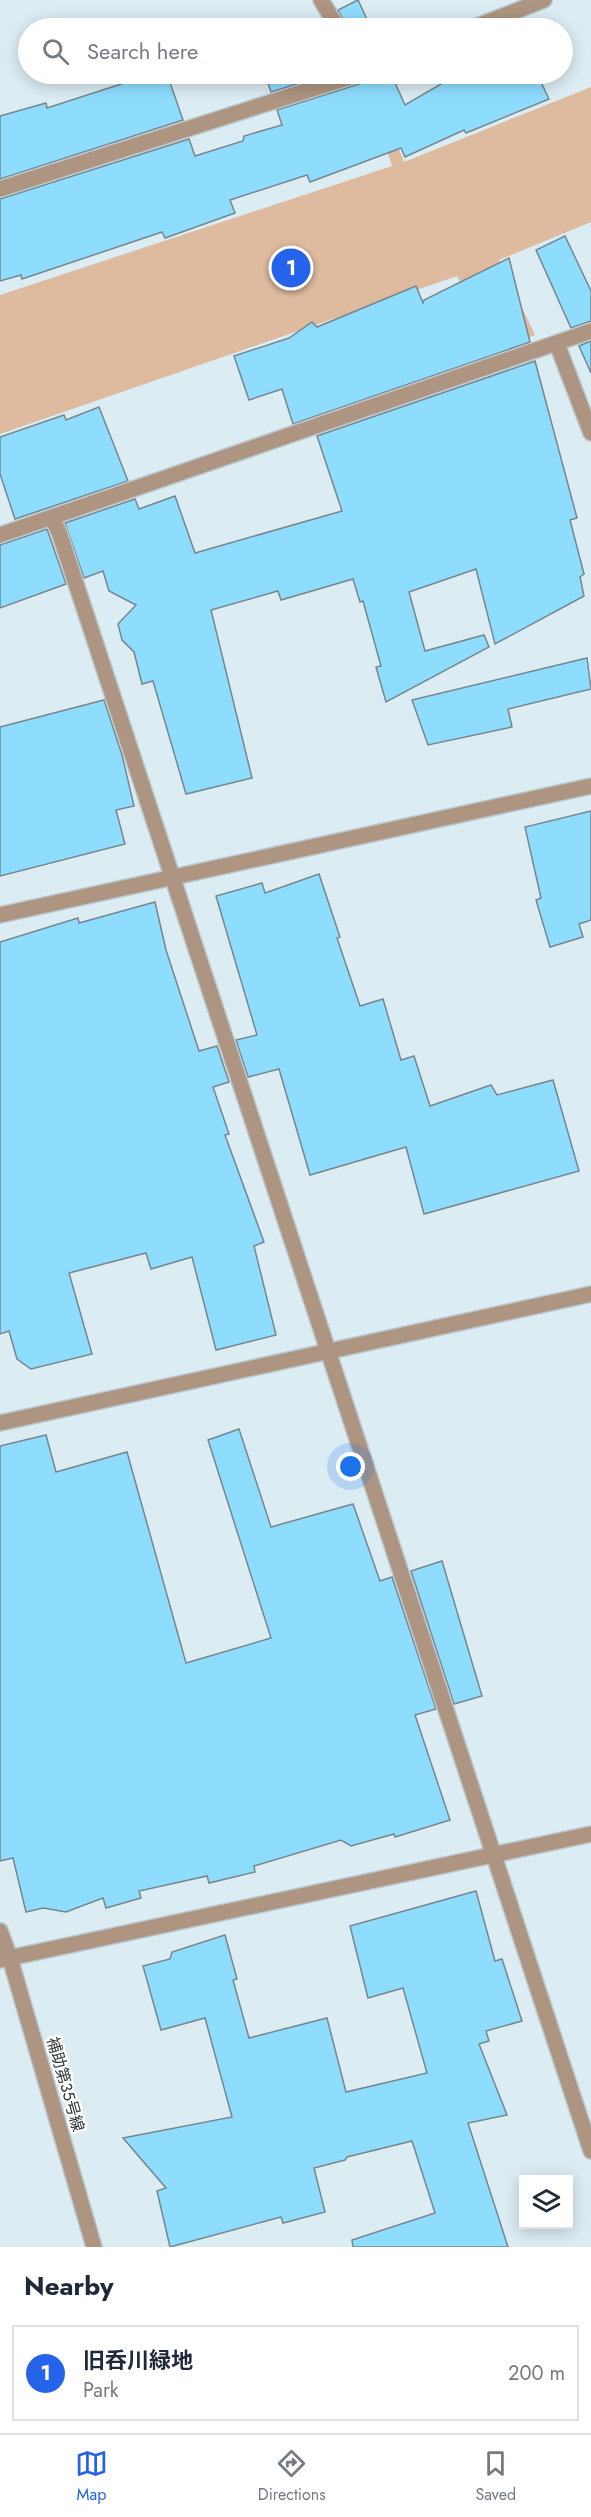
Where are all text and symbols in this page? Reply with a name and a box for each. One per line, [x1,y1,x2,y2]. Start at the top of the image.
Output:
search box [18,18,573,84]
icon: search [39,35,72,68]
text: Search here [87,35,198,67]
pin: 1 [272,246,310,290]
your location [336,1452,365,1481]
street label: 補助第35号線 [41,2034,90,2134]
map controls [519,2175,573,2229]
button: layers [519,2175,573,2229]
text: Nearby [24,2267,113,2305]
text: 旧呑川緑地 [83,2344,193,2376]
text: 1 [40,2359,51,2388]
text: 200 m [508,2359,565,2388]
text: Park [83,2376,119,2405]
tab: Map [75,2447,108,2506]
tab: Directions [258,2447,326,2506]
tab: Saved [475,2447,516,2506]

